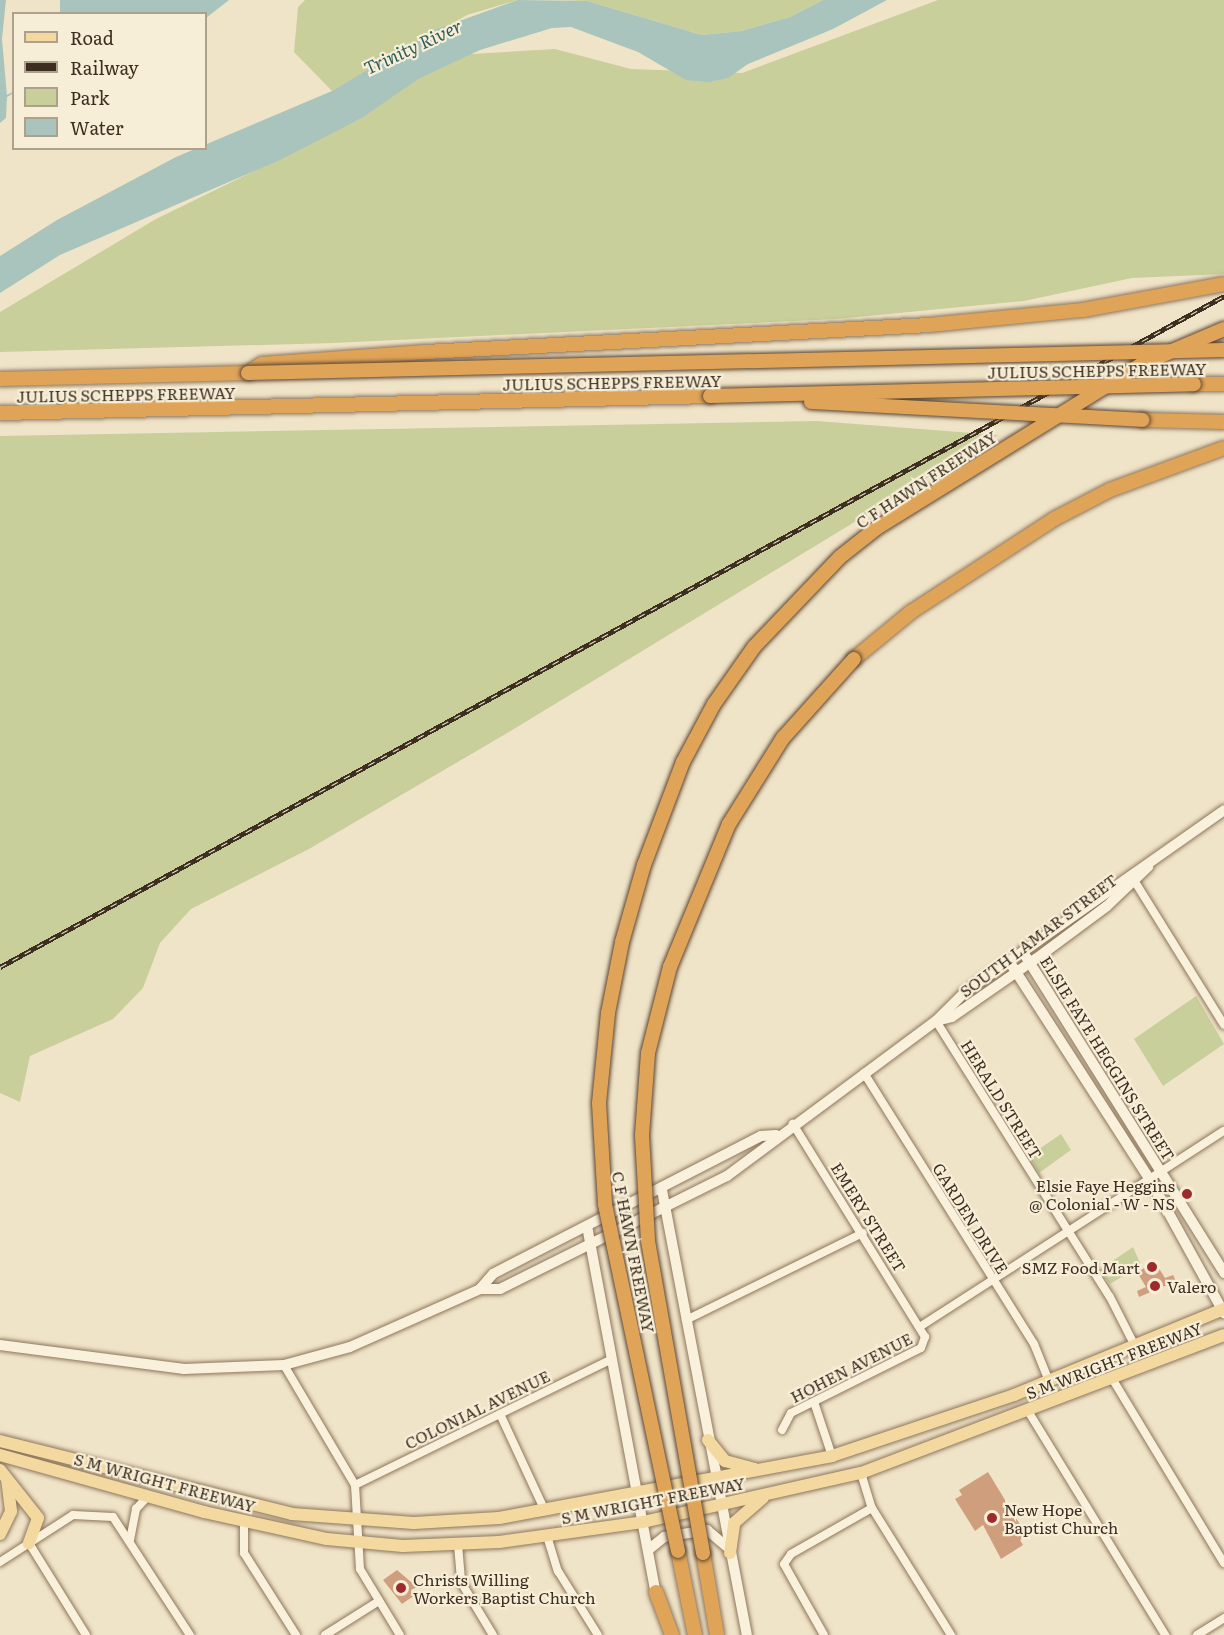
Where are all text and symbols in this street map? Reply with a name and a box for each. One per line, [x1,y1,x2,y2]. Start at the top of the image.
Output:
legend [12,12,207,150]
water label: Trinity River [361,15,465,79]
text: Road [70,24,114,51]
text: Railway [70,54,139,81]
text: Park [70,84,109,111]
text: Water [70,114,123,141]
street label: JULIUS SCHEPPS FREEWAY [987,358,1207,382]
street label: JULIUS SCHEPPS FREEWAY [502,370,722,394]
street label: JULIUS SCHEPPS FREEWAY [16,382,236,406]
street label: C F HAWN FREEWAY [852,426,1000,532]
street label: SOUTH LAMAR STREET [956,870,1120,1000]
street label: ELSIE FAYE HEGGINS STREET [1037,952,1179,1164]
street label: HERALD STREET [958,1036,1046,1162]
street label: EMERY STREET [828,1159,910,1275]
street label: GARDEN DRIVE [929,1159,1013,1277]
street label: C F HAWN FREEWAY [609,1170,659,1334]
place label: Elsie Faye Heggins @ Colonial - W - NS [1029,1175,1175,1213]
marker: Elsie Faye Heggins @ Colonial - W - NS [1180,1187,1194,1201]
place label: SMZ Food Mart [1022,1257,1140,1277]
marker: SMZ Food Mart [1145,1260,1159,1274]
place label: Valero [1167,1276,1216,1296]
marker: Valero [1148,1279,1162,1293]
street label: S M WRIGHT FREEWAY [1023,1318,1205,1402]
street label: HOHEN AVENUE [787,1328,915,1406]
street label: COLONIAL AVENUE [401,1366,553,1452]
street label: S M WRIGHT FREEWAY [72,1449,258,1515]
street label: S M WRIGHT FREEWAY [559,1473,747,1527]
place label: New Hope Baptist Church [1004,1499,1118,1537]
marker: New Hope Baptist Church [985,1511,999,1525]
place label: Christs Willing Workers Baptist Church [413,1569,596,1607]
marker: Christs Willing Workers Baptist Church [394,1581,408,1595]

